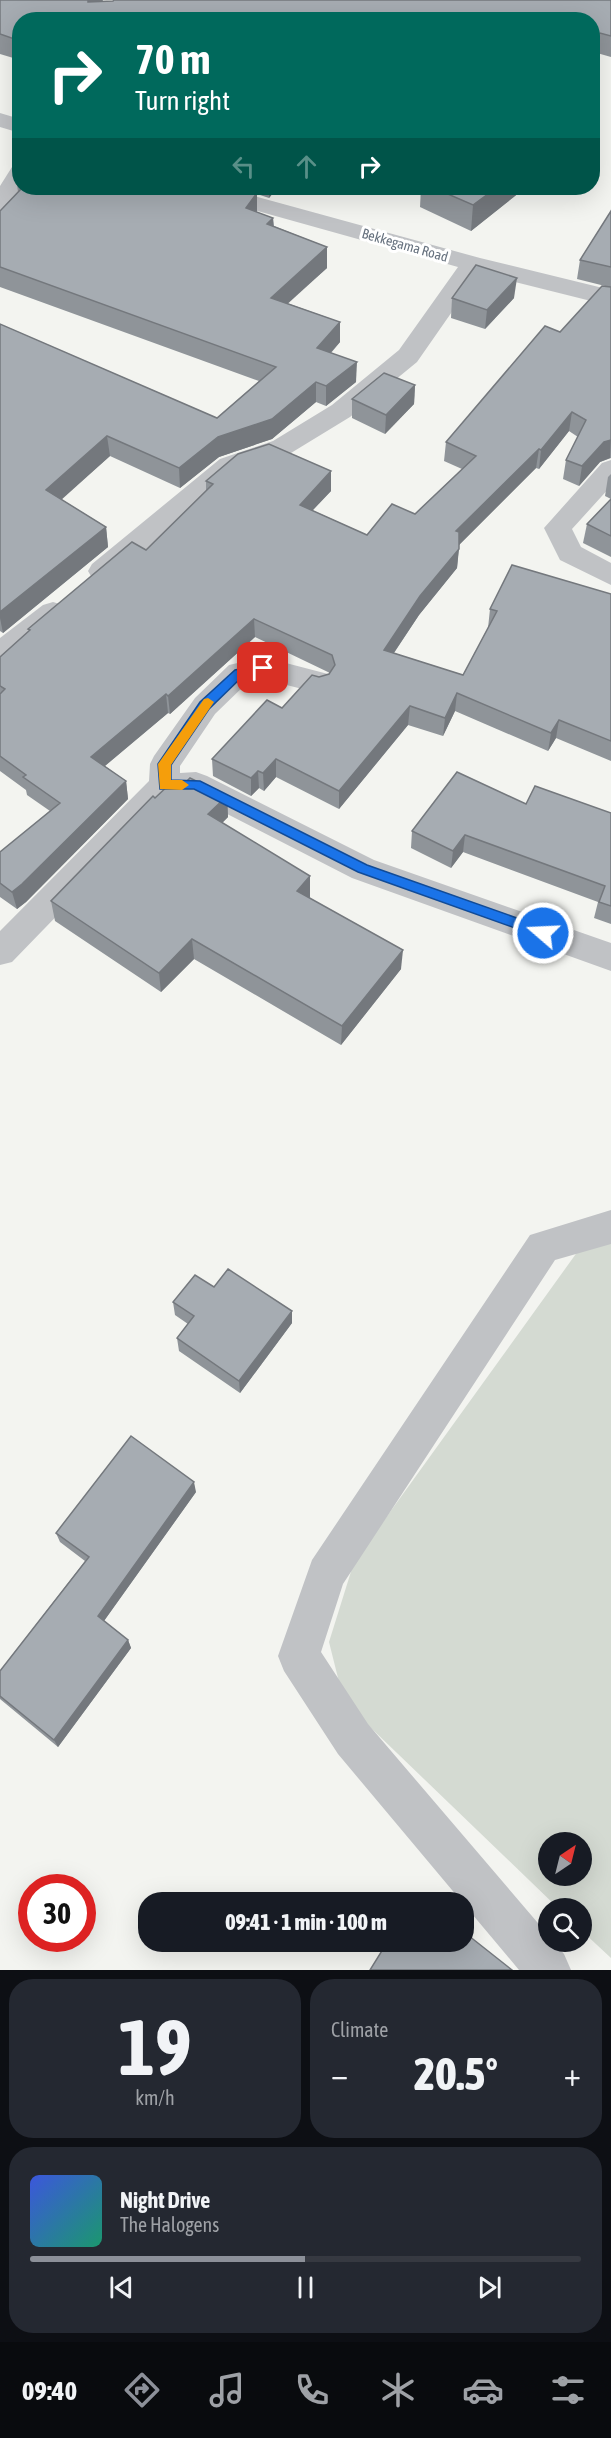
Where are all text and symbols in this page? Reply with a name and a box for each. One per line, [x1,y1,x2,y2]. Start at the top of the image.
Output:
text: 70 m [135,35,210,83]
icon: right [36,36,114,114]
text: Turn right [135,85,230,116]
icon: left [227,150,260,183]
icon: ahead [290,150,323,183]
icon: right [353,150,386,183]
street label: Bekkegama Road [360,225,450,265]
pin [237,642,288,693]
icon: arrive [246,651,279,684]
position arrow [511,901,575,965]
north arrow [538,1832,592,1886]
map controls [538,1832,592,1952]
speed limit sign: 30 [18,1874,96,1952]
button: search [538,1898,592,1952]
text: 09:41 · 1 min · 100 m [225,1909,387,1935]
text: 19 [118,2002,192,2092]
text: Climate [331,2018,388,2041]
text: 20.5° [414,2048,498,2100]
text: − [331,2055,348,2093]
text: + [564,2055,581,2093]
text: km/h [135,2086,175,2109]
text: Night Drive [120,2187,210,2213]
text: The Halogens [120,2213,219,2236]
icon: previous [105,2271,138,2304]
icon: pause [289,2271,322,2304]
icon: next [473,2271,506,2304]
icon: directions [121,2369,163,2411]
icon: music [206,2369,248,2411]
icon: phone [291,2369,333,2411]
icon: climate [377,2369,419,2411]
icon: car [462,2369,504,2411]
icon: filters [547,2369,589,2411]
text: 09:40 [22,2375,77,2406]

